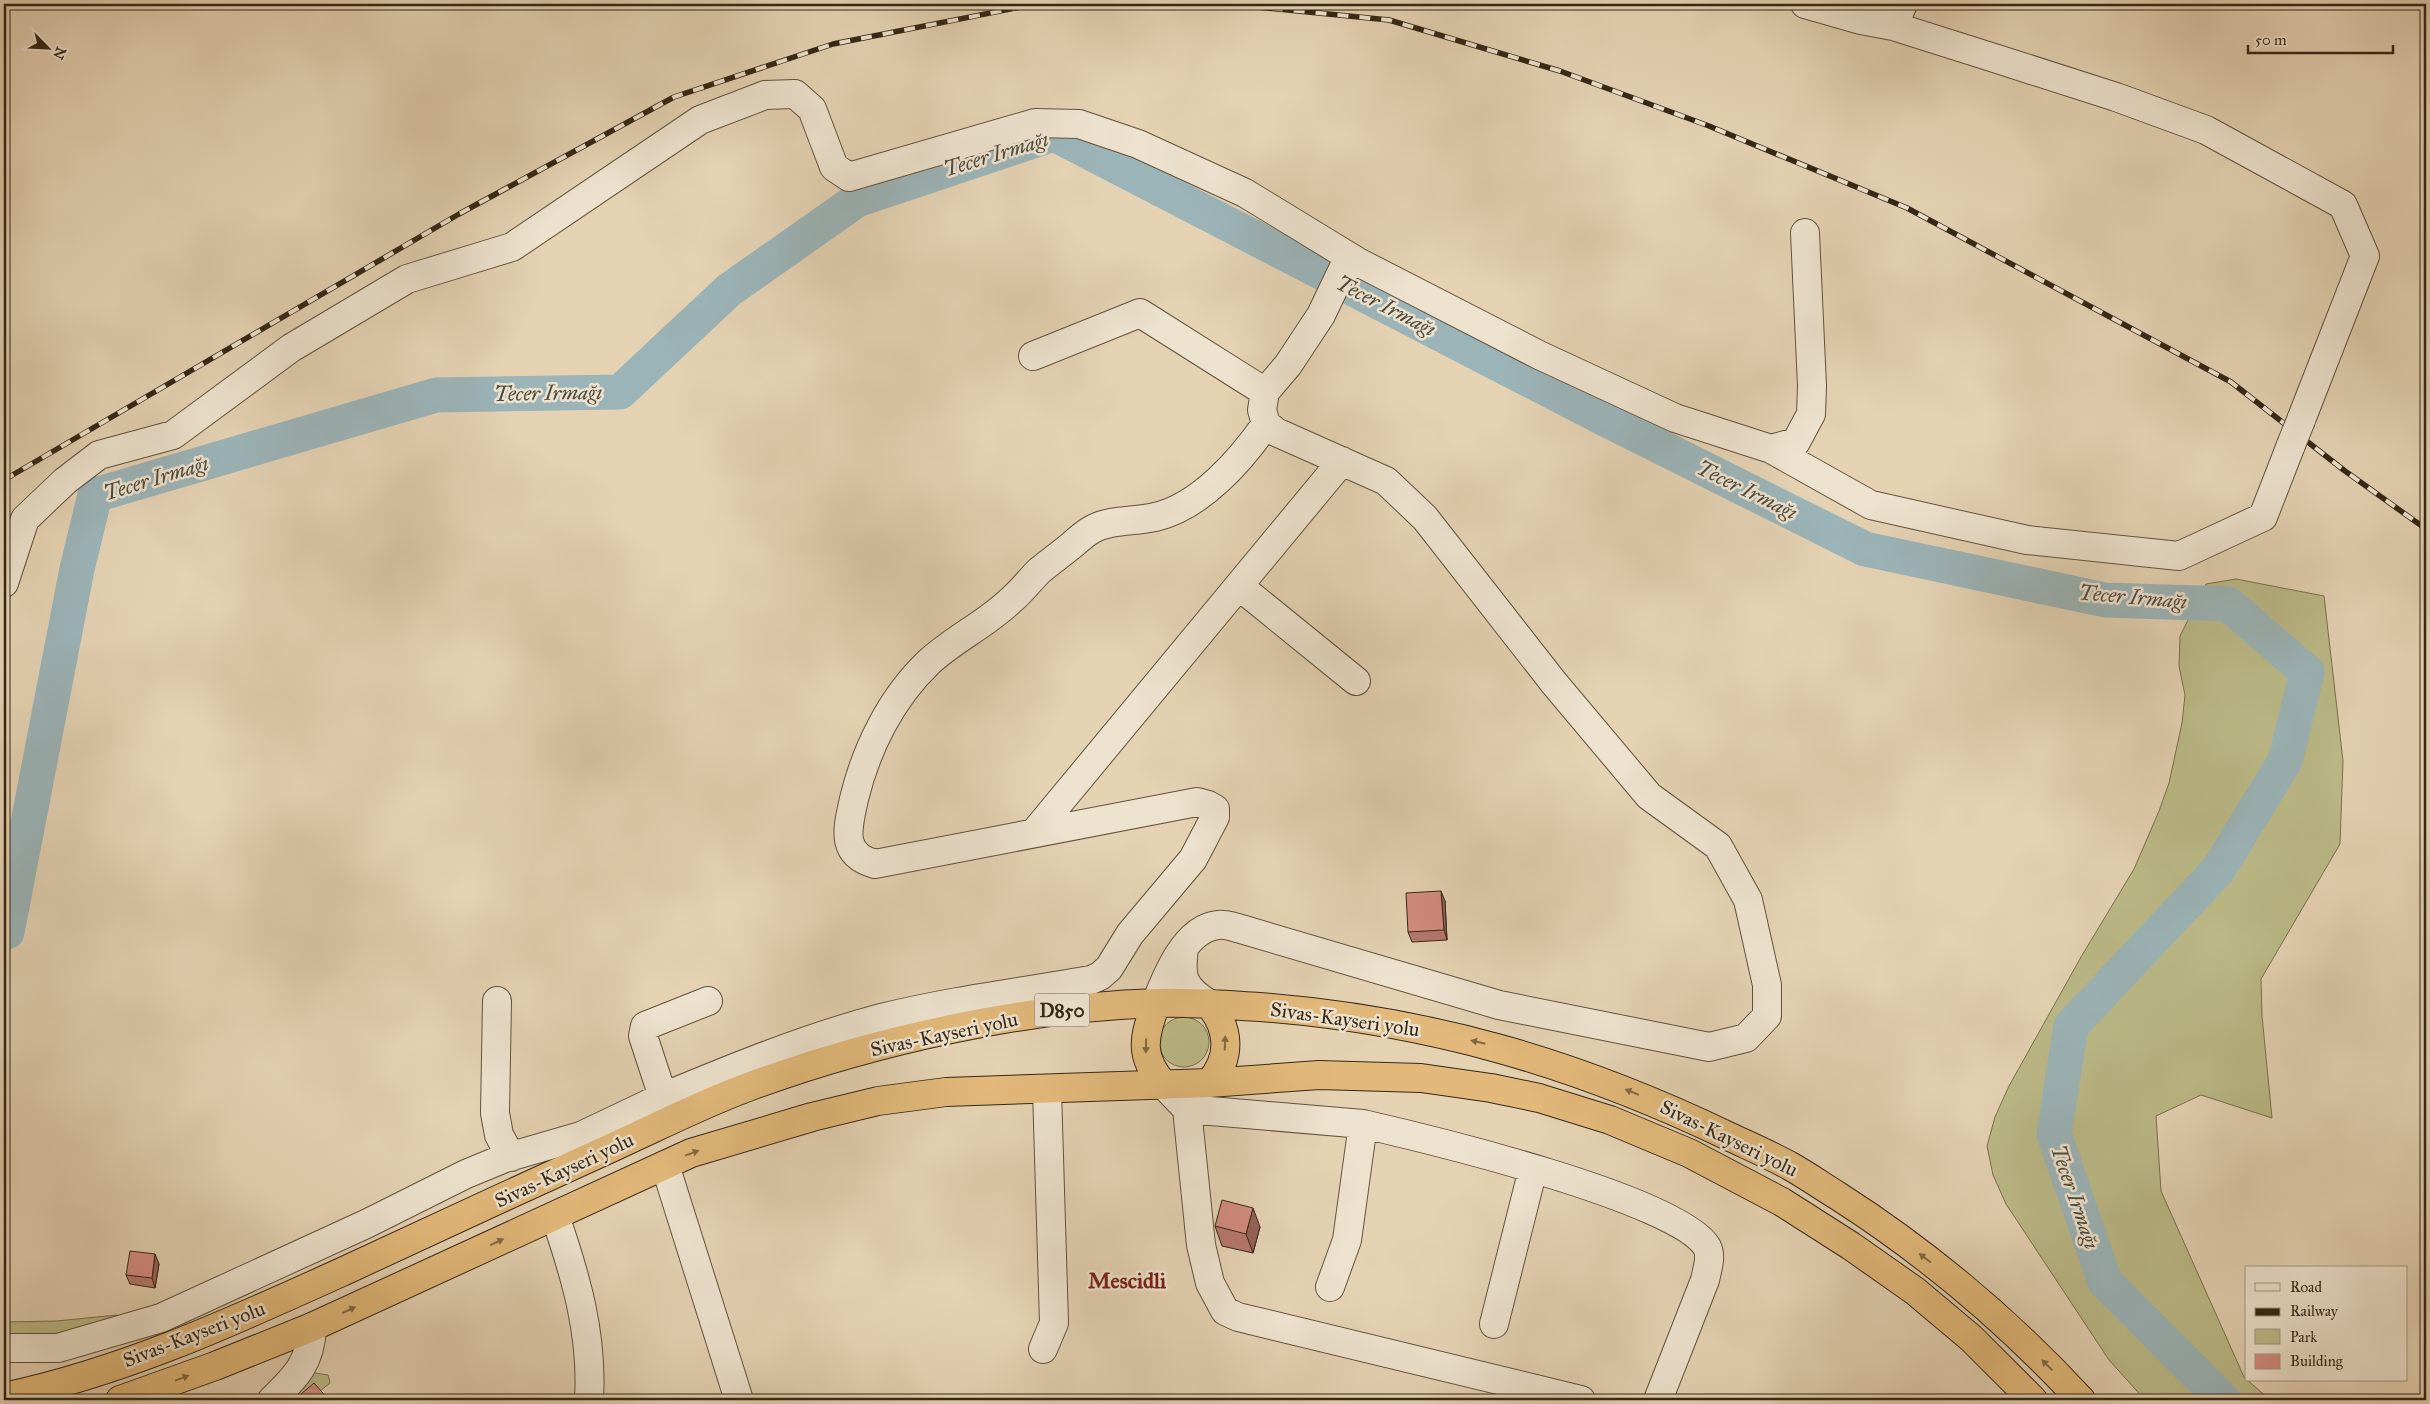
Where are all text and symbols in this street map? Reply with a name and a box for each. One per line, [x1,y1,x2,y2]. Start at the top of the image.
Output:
north arrow [22,22,72,72]
scale bar [2248,22,2392,54]
text: 50 m [2255,31,2287,49]
text: N [49,44,70,62]
water label: Tecer Irmağı [940,126,1052,182]
water label: Tecer Irmağı [1332,270,1440,342]
water label: Tecer Irmağı [494,379,602,407]
water label: Tecer Irmağı [100,450,212,506]
water label: Tecer Irmağı [1693,455,1801,525]
water label: Tecer Irmağı [2078,579,2188,615]
road number: D850 [1034,994,1090,1026]
street label: Sivas-Kayseri yolu [1269,997,1421,1041]
street label: Sivas-Kayseri yolu [868,1007,1020,1061]
one-way arrow [1221,1035,1229,1051]
one-way arrow [1471,1038,1486,1046]
one-way arrow [1142,1039,1150,1055]
one-way arrow [1625,1088,1639,1096]
street label: Sivas-Kayseri yolu [1656,1094,1802,1182]
street label: Sivas-Kayseri yolu [491,1127,637,1213]
water label: Tecer Irmağı [2045,1141,2105,1253]
one-way arrow [685,1149,700,1157]
one-way arrow [490,1238,504,1246]
one-way arrow [1919,1252,1932,1263]
legend [2245,1266,2408,1382]
district label: Mescidli [1088,1267,1167,1294]
text: Road [2290,1278,2322,1296]
street label: Sivas-Kayseri yolu [120,1296,269,1372]
text: Railway [2290,1302,2339,1320]
one-way arrow [342,1306,356,1314]
text: Park [2290,1328,2317,1346]
text: Building [2290,1352,2344,1370]
one-way arrow [2042,1359,2054,1371]
one-way arrow [175,1374,190,1382]

